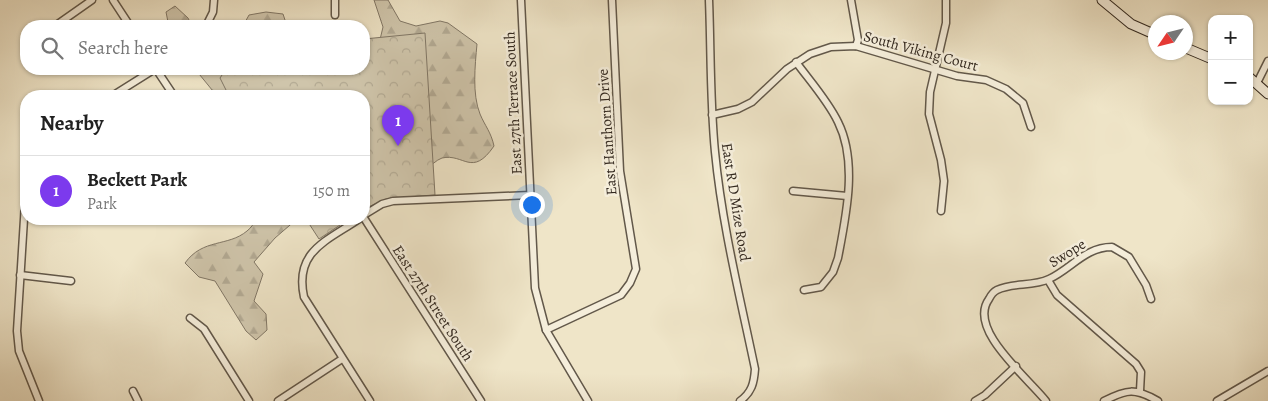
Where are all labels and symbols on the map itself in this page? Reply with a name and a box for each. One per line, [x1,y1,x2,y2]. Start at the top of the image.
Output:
north arrow [1148,15,1193,60]
street label: South Viking Court [862,26,980,76]
street label: East 27th Terrace South [499,31,527,175]
street label: East Hanthorn Drive [593,68,621,196]
pin: 1 [382,105,414,146]
street label: East R D Mize Road [717,141,755,264]
your location [519,192,545,218]
street label: Swope [1045,234,1090,272]
street label: East 27th Street South [388,241,478,365]

